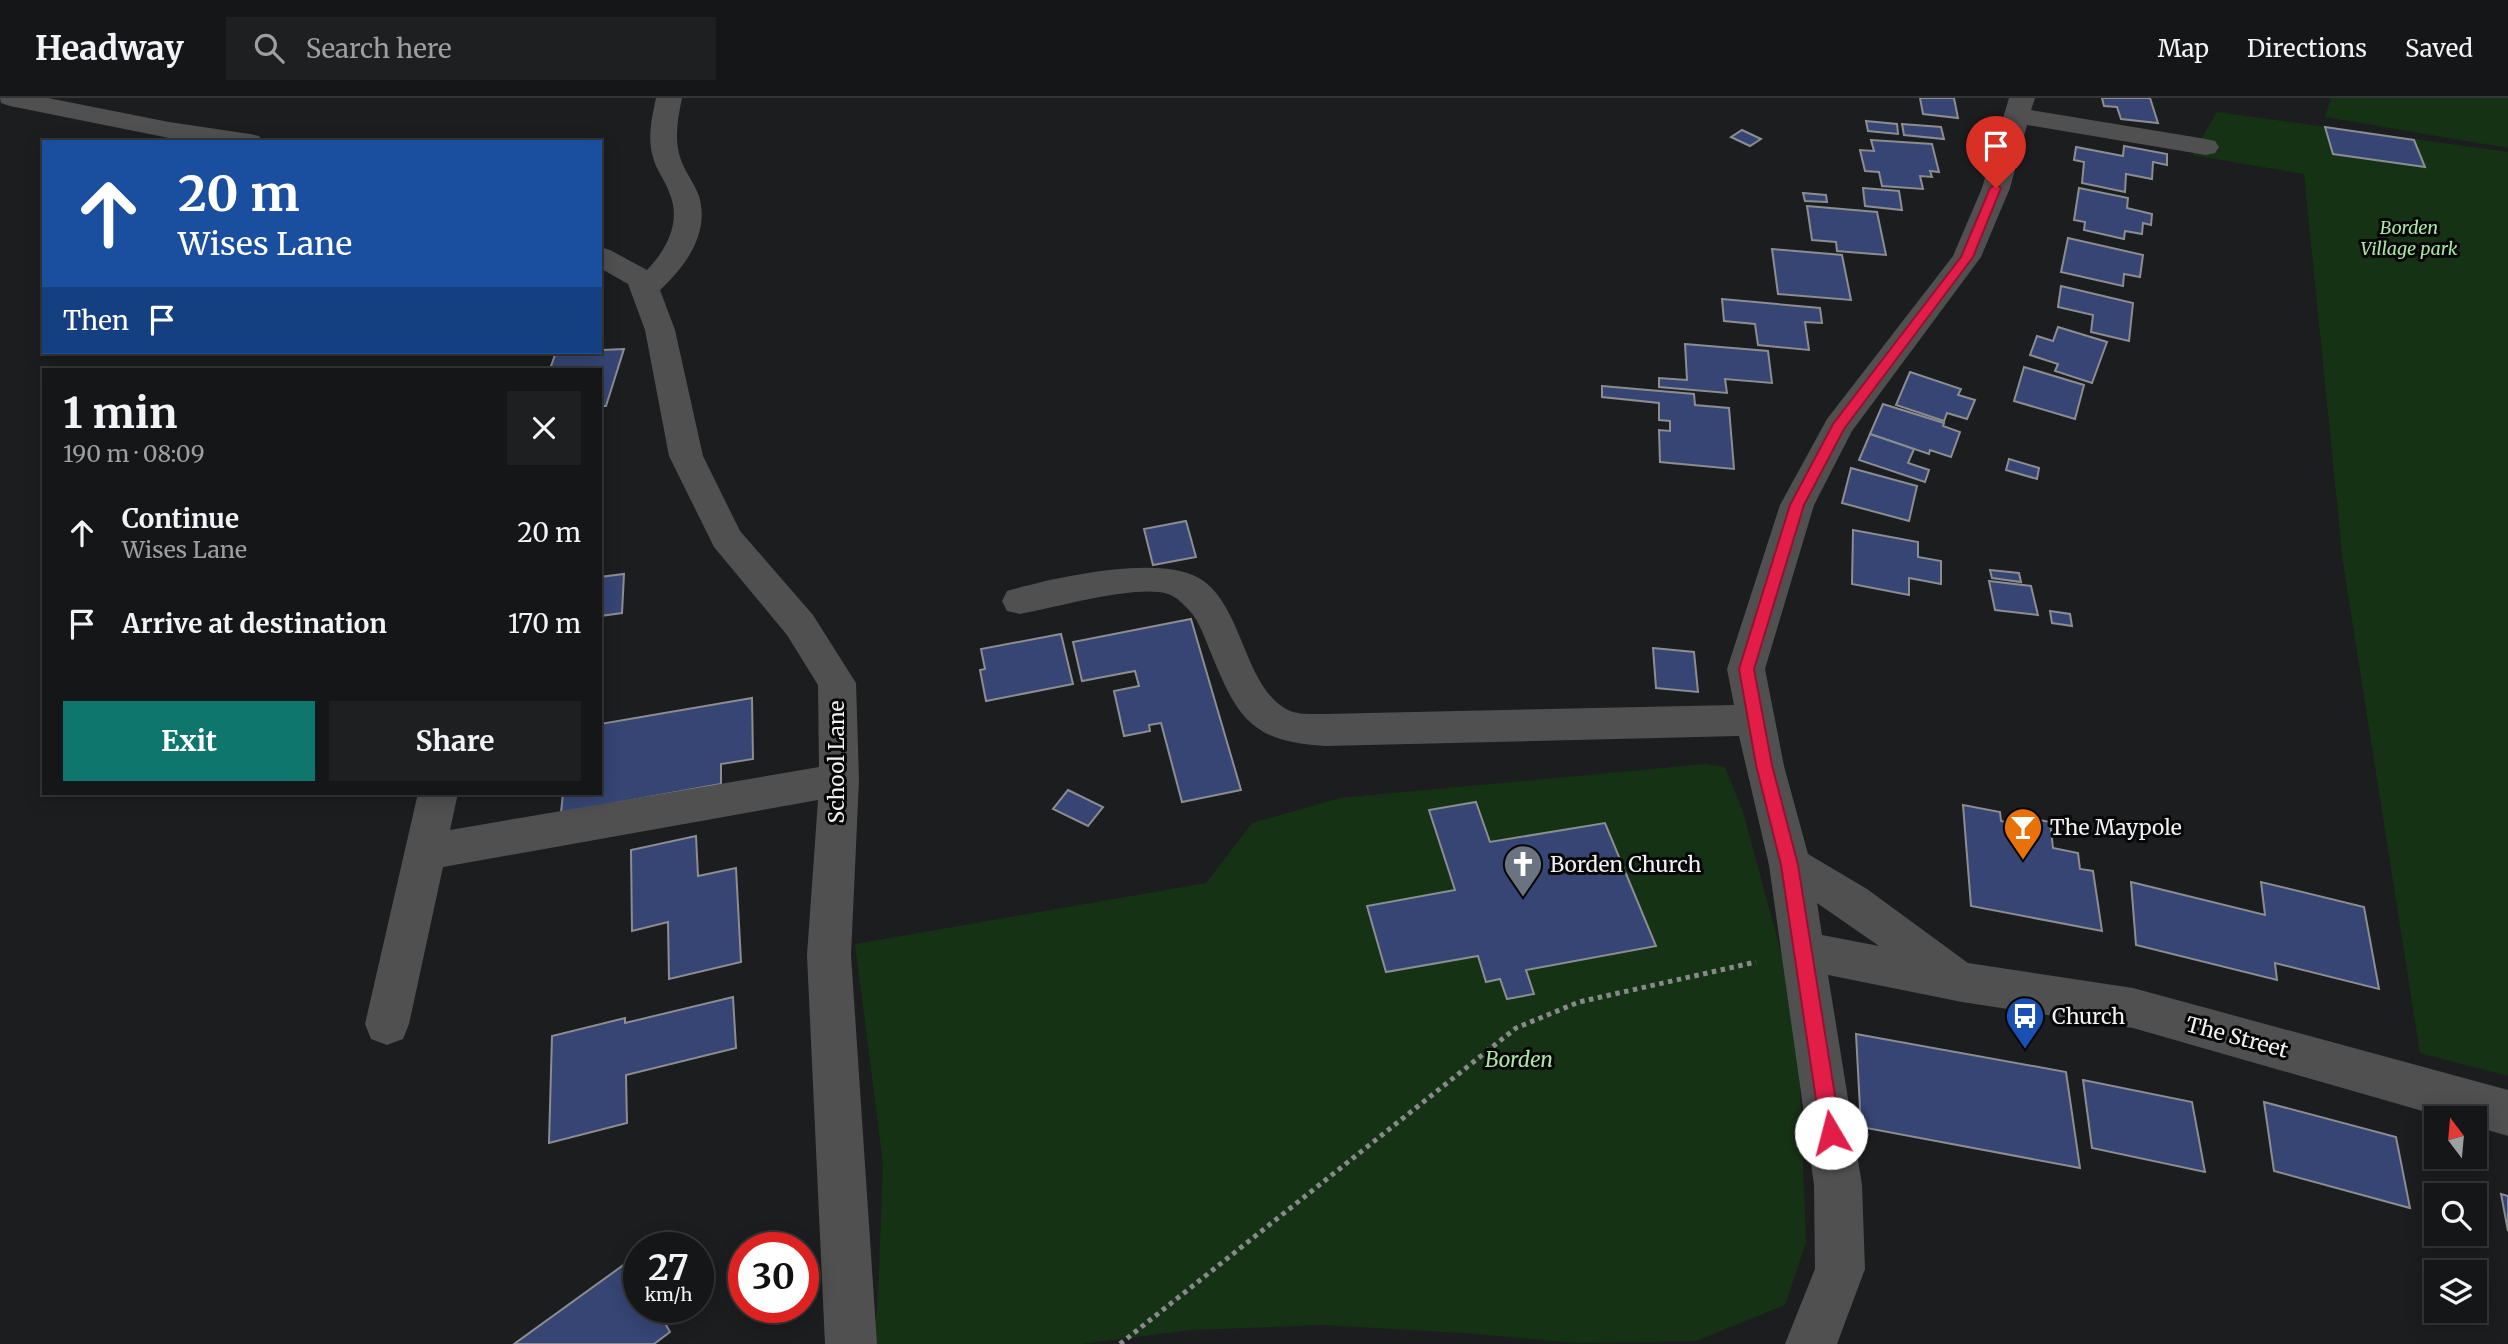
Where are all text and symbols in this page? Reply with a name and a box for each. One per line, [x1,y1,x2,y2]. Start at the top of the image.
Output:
search box [226,17,716,80]
text: Headway [35,28,184,69]
icon: search [250,29,288,67]
text: Search here [306,32,452,65]
text: Map [2158,33,2209,64]
text: Directions [2247,33,2367,64]
text: Saved [2405,33,2473,64]
pin [1966,116,2026,188]
icon: arrive [1977,127,2015,165]
text: 20 m [178,163,299,224]
icon: ahead [63,168,154,259]
park label: Borden Village park [2360,216,2458,260]
text: Wises Lane [178,224,352,264]
icon: arrive [143,301,181,339]
text: Then [63,304,129,337]
text: 1 min [63,387,177,439]
button: close [507,391,581,465]
text: 190 m · 08:09 [63,439,205,468]
text: Continue [122,502,239,535]
icon: ahead [63,514,101,552]
text: 20 m [517,516,581,549]
text: Wises Lane [122,535,247,564]
icon: arrive [63,605,101,643]
text: Arrive at destination [122,607,387,640]
text: 170 m [508,607,581,640]
street label: School Lane [823,700,850,824]
button: Exit [63,701,315,781]
button: Share [329,701,581,781]
bar icon: The Maypole [2002,806,2044,861]
place label: The Maypole [2050,814,2182,841]
church icon: Borden Church [1502,843,1544,898]
place label: Borden Church [1550,851,1701,878]
bus stop icon: Church [2004,995,2046,1050]
place label: Church [2052,1003,2125,1030]
street label: The Street [2183,1010,2291,1064]
park label: Borden [1485,1046,1553,1073]
position arrow [1794,1096,1868,1170]
north arrow [2424,1106,2487,1169]
map controls [2424,1106,2487,1323]
button: search [2424,1183,2487,1246]
speed limit sign: 30 [728,1232,819,1323]
text: 27 [648,1246,689,1290]
button: layers [2424,1260,2487,1323]
text: km/h [645,1283,692,1306]

